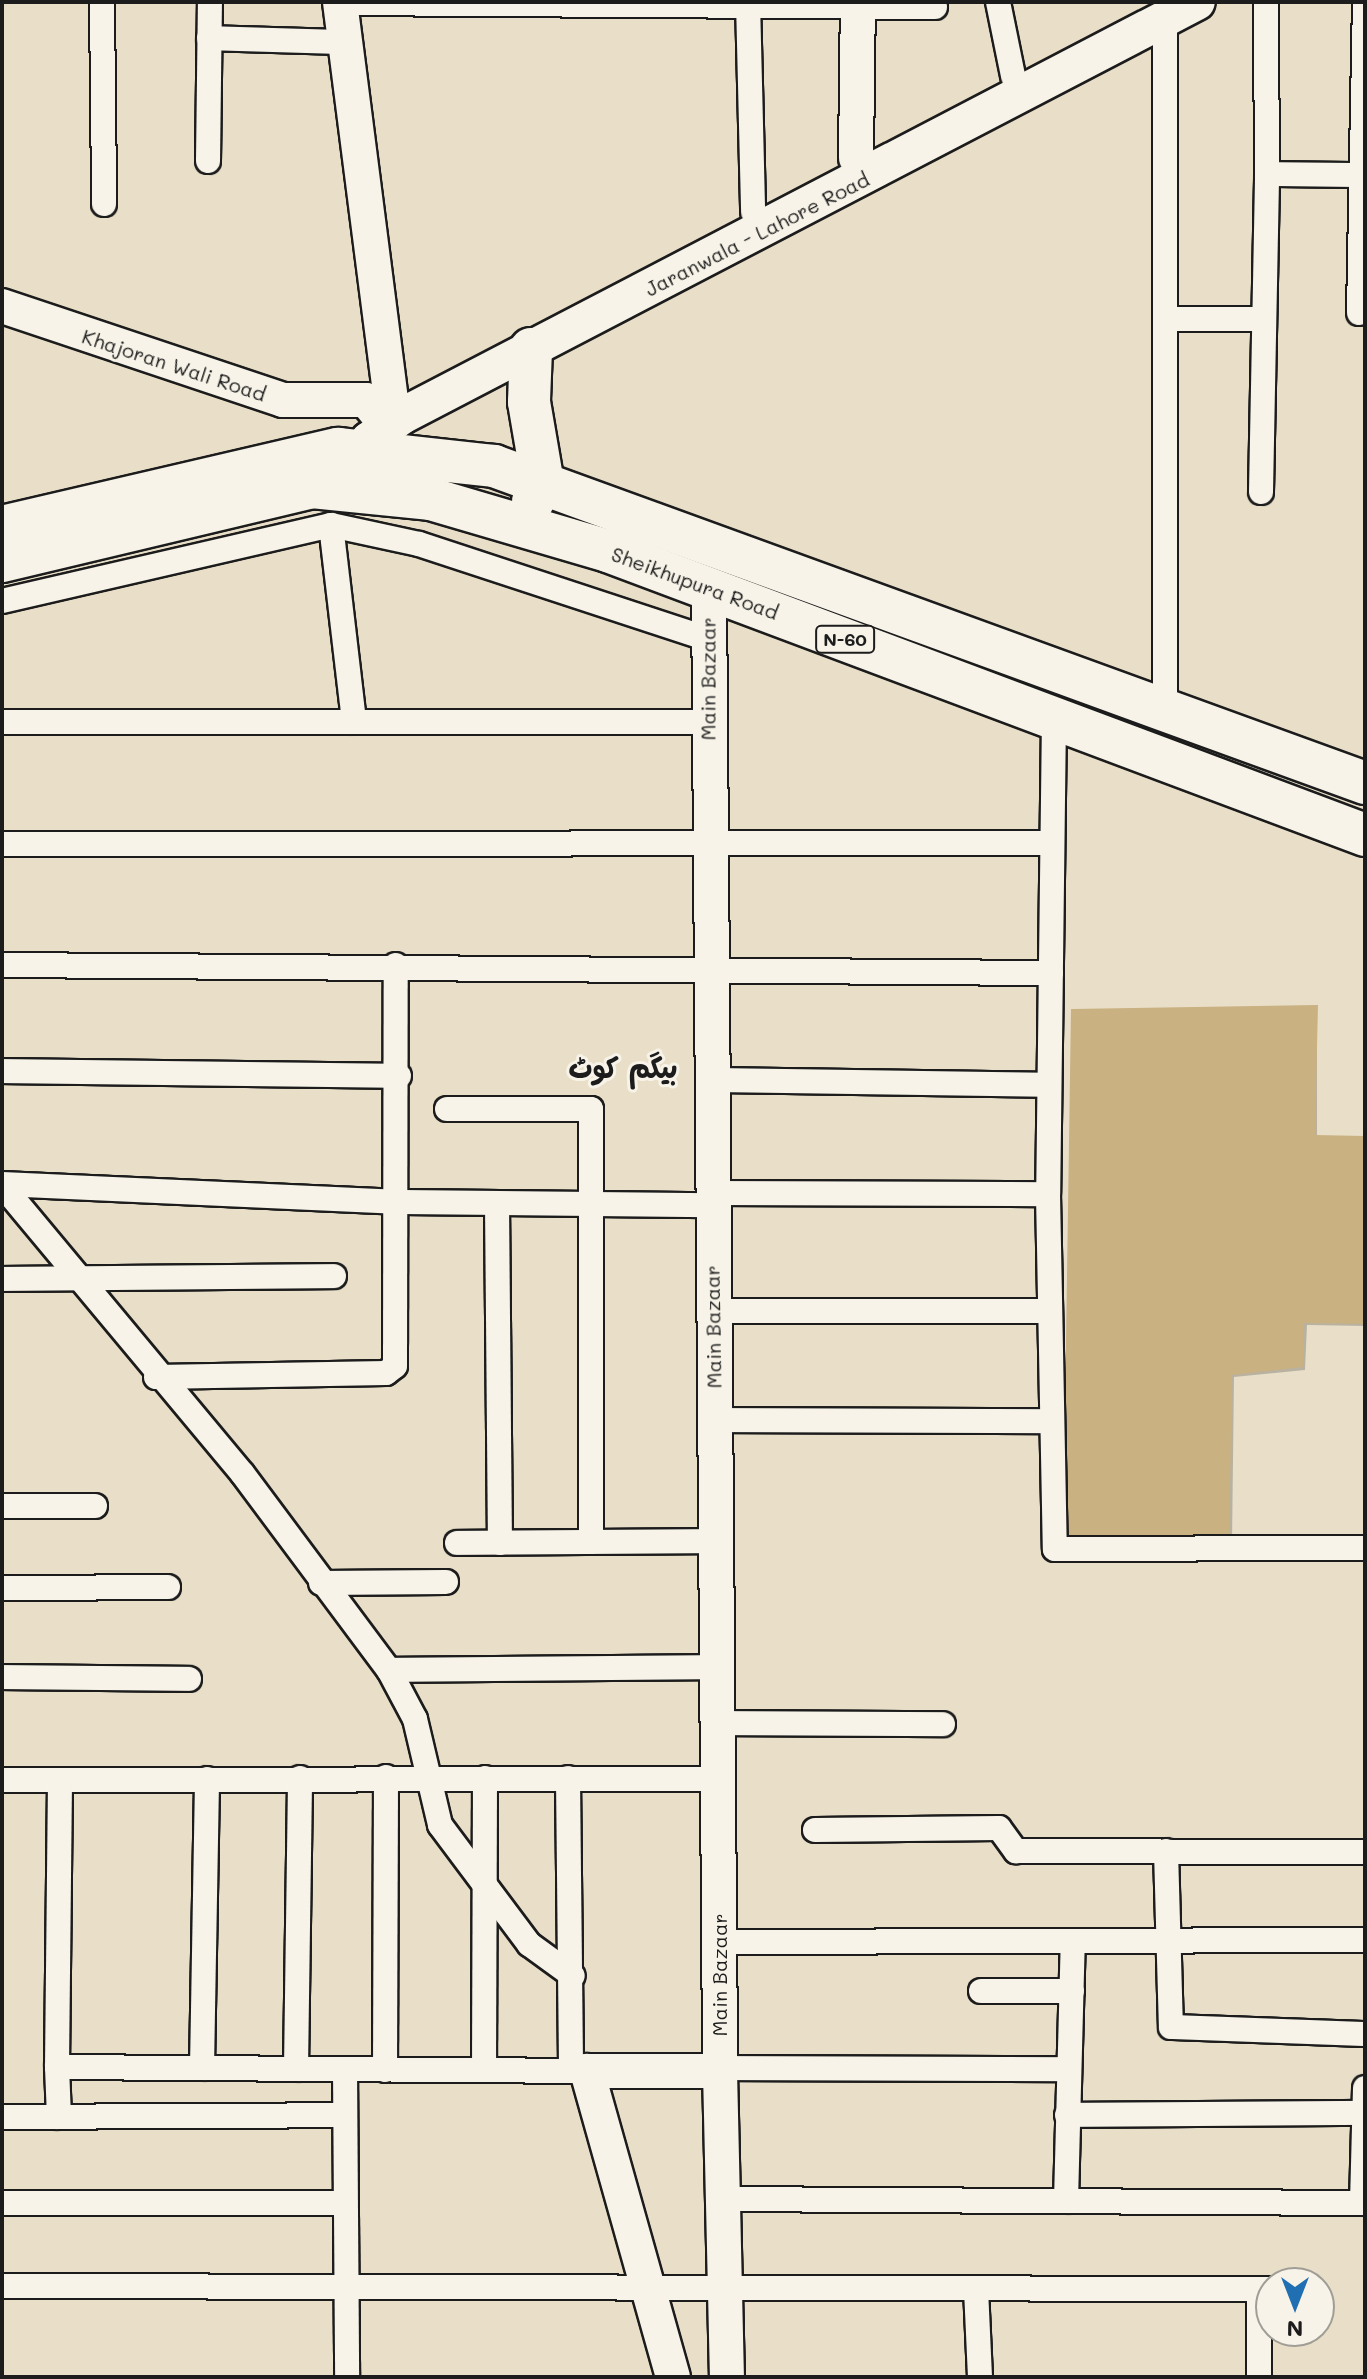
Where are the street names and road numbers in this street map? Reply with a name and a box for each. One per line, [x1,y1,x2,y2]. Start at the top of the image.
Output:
street label: Jaranwala - Lahore Road [641,167,873,301]
street label: Khajoran Wali Road [79,324,269,406]
street label: Sheikhupura Road [608,542,782,624]
street label: Main Bazaar [696,618,720,740]
road number: N-60 [815,625,875,653]
street label: Main Bazaar [700,1265,726,1389]
street label: Main Bazaar [707,1914,731,2036]

